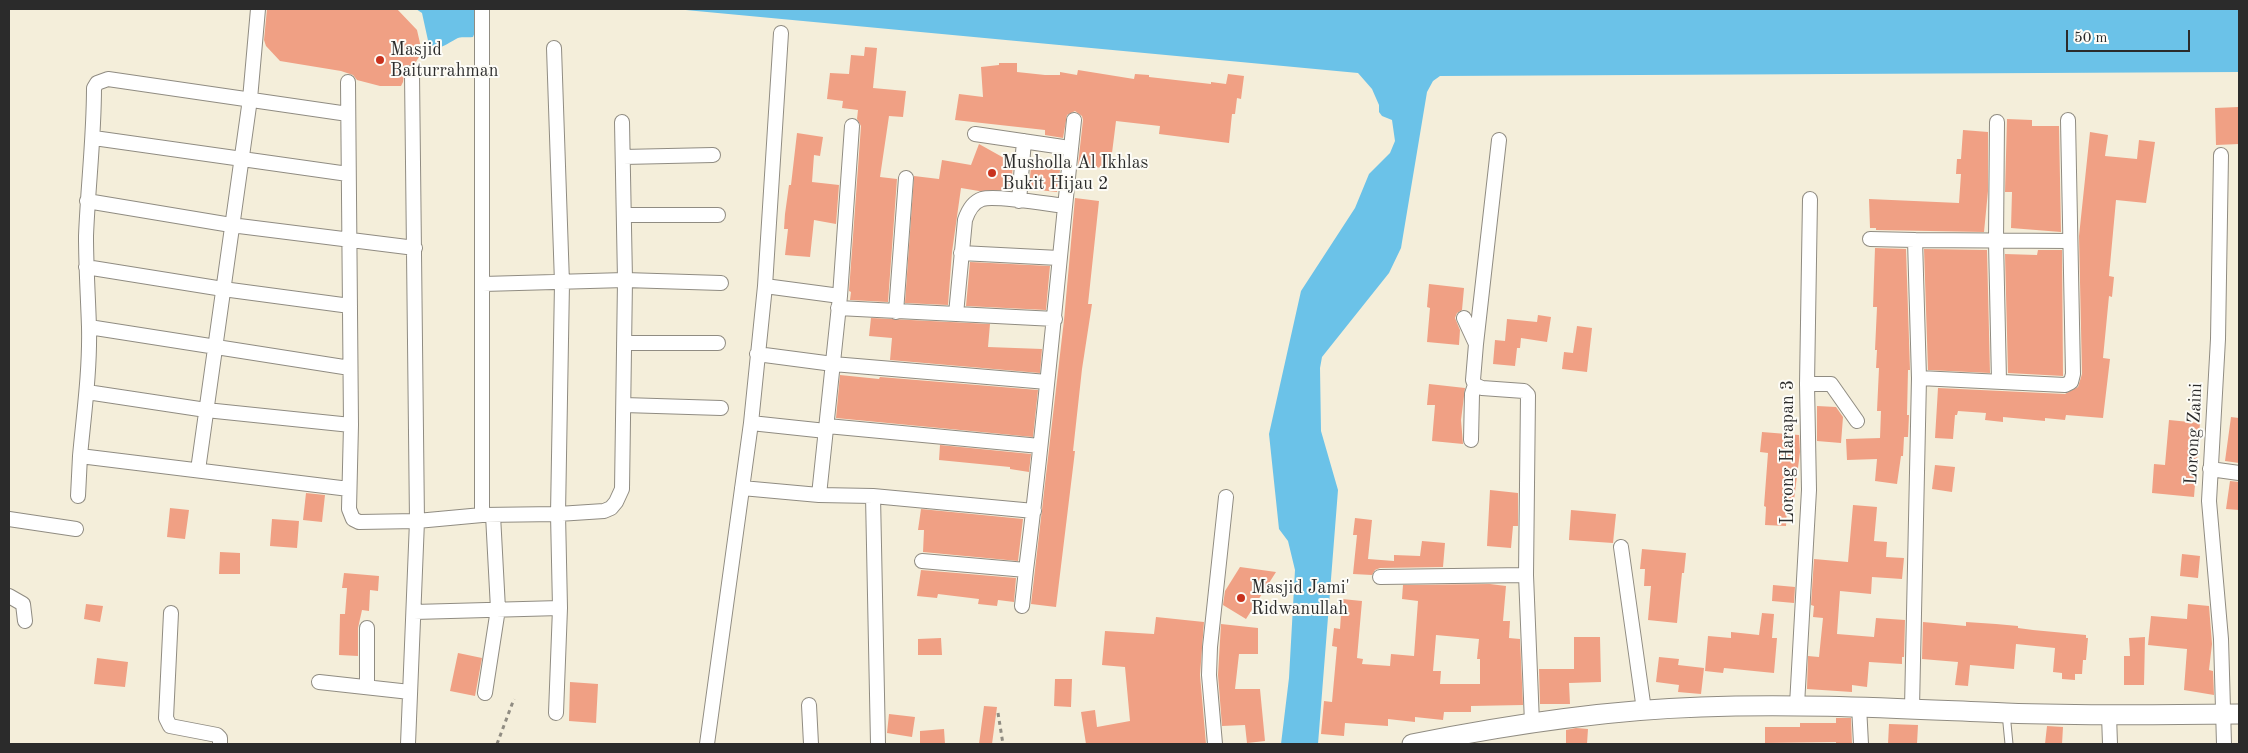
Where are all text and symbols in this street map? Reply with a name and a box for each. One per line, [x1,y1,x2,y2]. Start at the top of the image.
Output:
scale bar [2068,20,2192,52]
text: 50 m [2074,31,2108,46]
place label: Masjid Baiturrahman [390,39,498,82]
marker: Masjid Baiturrahman [374,54,386,66]
place label: Musholla Al Ikhlas Bukit Hijau 2 [1002,152,1148,194]
marker: Musholla Al Ikhlas Bukit Hijau 2 [986,167,998,179]
street label: Lorong Harapan 3 [1777,380,1799,524]
street label: Lorong Zaini [2181,383,2207,485]
place label: Masjid Jami' Ridwanullah [1251,577,1350,620]
marker: Masjid Jami' Ridwanullah [1235,592,1247,604]

